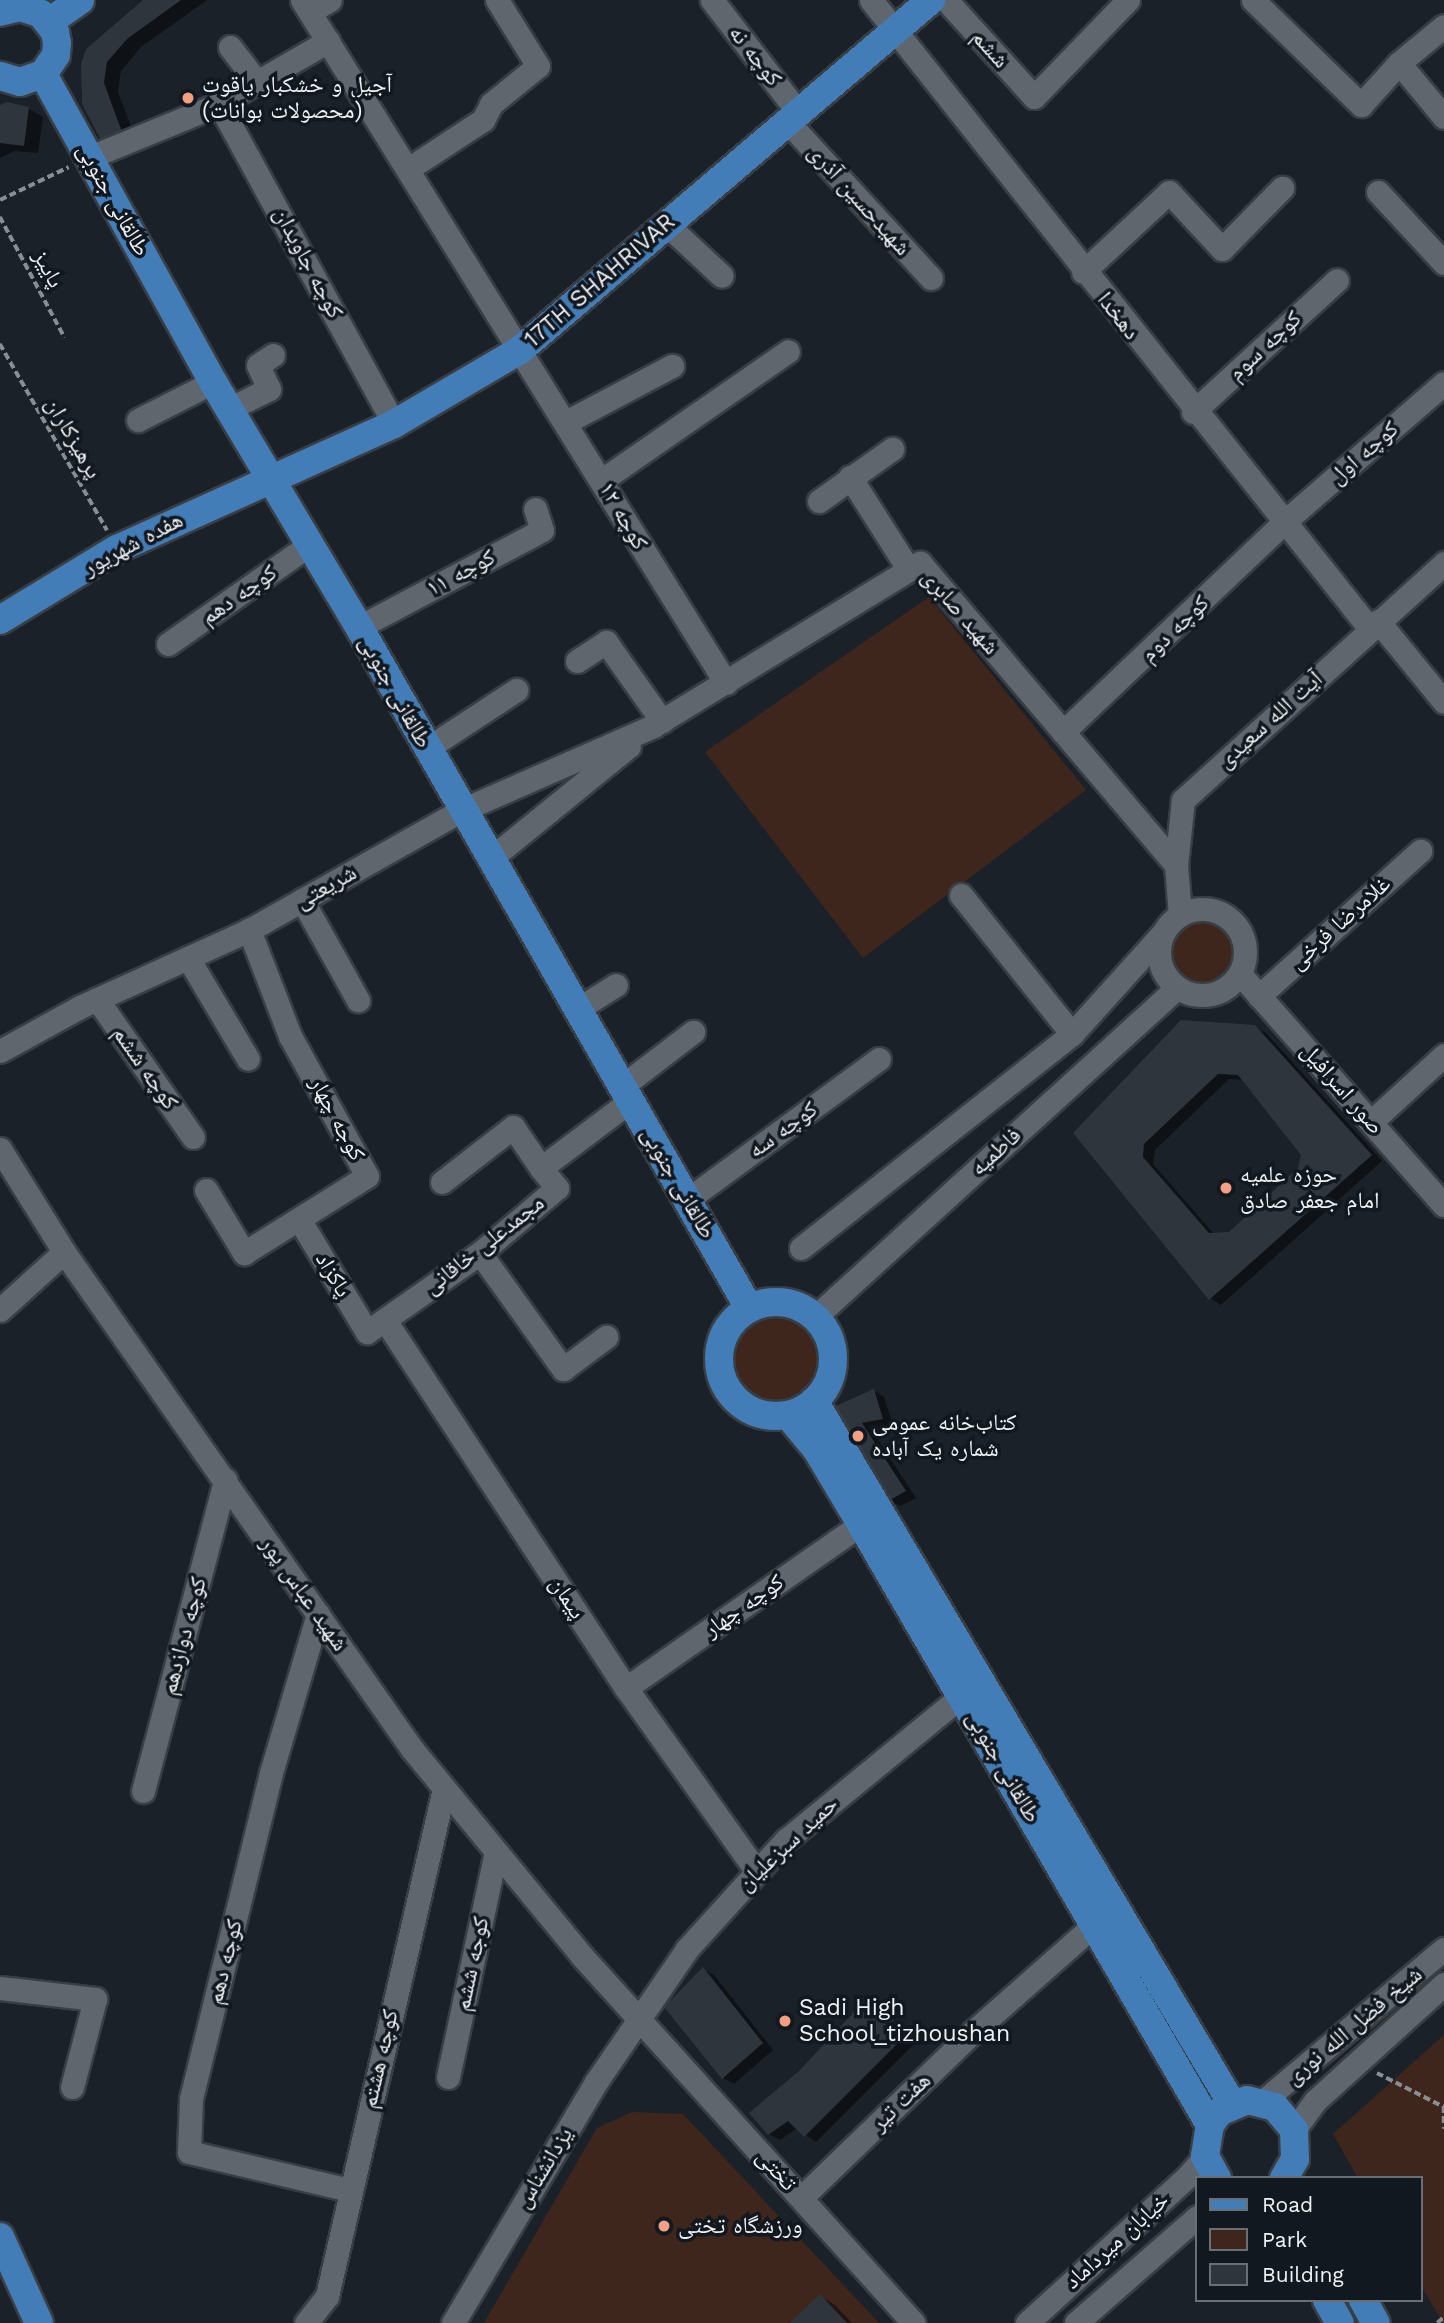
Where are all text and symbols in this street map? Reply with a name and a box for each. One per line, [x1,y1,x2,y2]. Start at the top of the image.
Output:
street label: کوچه نه [723,20,787,92]
street label: ششم [966,24,1014,74]
place label: آجیل و خشکبار یاقوت (محصولات بوانات) [202,71,392,125]
marker: آجیل و خشکبار یاقوت (محصولات بوانات) [180,90,196,106]
street label: طالقانی جنوبی [71,139,155,261]
street label: شهیدحسین آذری [802,139,916,261]
street label: کوچه جاویدان [267,203,349,323]
street label: 17TH SHAHRIVAR [519,208,681,354]
street label: پاییز [27,245,69,293]
street label: دهخدا [1091,287,1145,345]
street label: کوچه سوم [1223,305,1307,387]
street label: پرهیزکاران [39,392,107,484]
street label: کوچه اول [1324,415,1404,491]
street label: کوچه ۱۲ [593,477,653,555]
street label: هفده شهریور [78,506,188,582]
street label: کوچه ۱۱ [422,543,500,603]
street label: کوچه دهم [196,559,282,631]
street label: شهید صابری [915,563,1005,661]
street label: کوچه دوم [1135,590,1215,668]
street label: طالقانی جنوبی [353,631,437,753]
street label: آیت الله سعیدی [1212,665,1328,775]
street label: شریعتی [290,859,362,915]
street label: غلامرضا فرخی [1284,870,1396,976]
street label: کوچه ششم [106,1021,184,1115]
street label: صور اسرافیل [1295,1038,1389,1140]
street label: کوجه چهار [303,1072,371,1166]
street label: کوچه سه [743,1096,823,1164]
street label: طالقانی جنوبی [635,1122,721,1244]
street label: فاطمیه [965,1122,1027,1182]
place label: حوزه علمیه امام جعفر صادق [1240,1161,1379,1215]
marker: حوزه علمیه امام جعفر صادق [1218,1180,1234,1196]
street label: مجمدعلی خاقانی [418,1189,550,1301]
street label: پاکزاد [309,1248,357,1302]
place label: کتاب‌خانه عمومی شماره یک آباده [872,1409,1017,1463]
marker: کتاب‌خانه عمومی شماره یک آباده [850,1428,866,1444]
street label: شهید عباس پور [254,1531,354,1657]
street label: کوچه چهار [699,1569,789,1643]
street label: پیمان [543,1572,591,1624]
street label: کوچه دوازدهم [155,1574,213,1698]
street label: طالقانی جنوبی [960,1706,1046,1828]
street label: حمید سبزعلیان [732,1791,844,1897]
street label: کوجه ششم [449,1914,495,2014]
street label: کوچه دهم [201,1917,249,2007]
street label: شیخ فضل الله نوری [1280,1961,1428,2091]
place label: Sadi High School_tizhoushan [799,1994,1010,2048]
street label: کوچه هشتم [355,2007,405,2111]
marker: Sadi High School_tizhoushan [777,2013,793,2029]
street label: هفت تیر [865,2067,937,2137]
street label: یزدانشناس [509,2122,579,2214]
street label: تختی [750,2143,802,2197]
legend [1196,2176,1423,2302]
street label: خیابان میرداماد [1059,2187,1175,2295]
text: Road [1262,2192,1313,2217]
place label: ورزشگاه تختی [678,2212,803,2240]
marker: ورزشگاه تختی [656,2218,672,2234]
text: Park [1262,2227,1307,2252]
text: Building [1262,2262,1344,2287]

